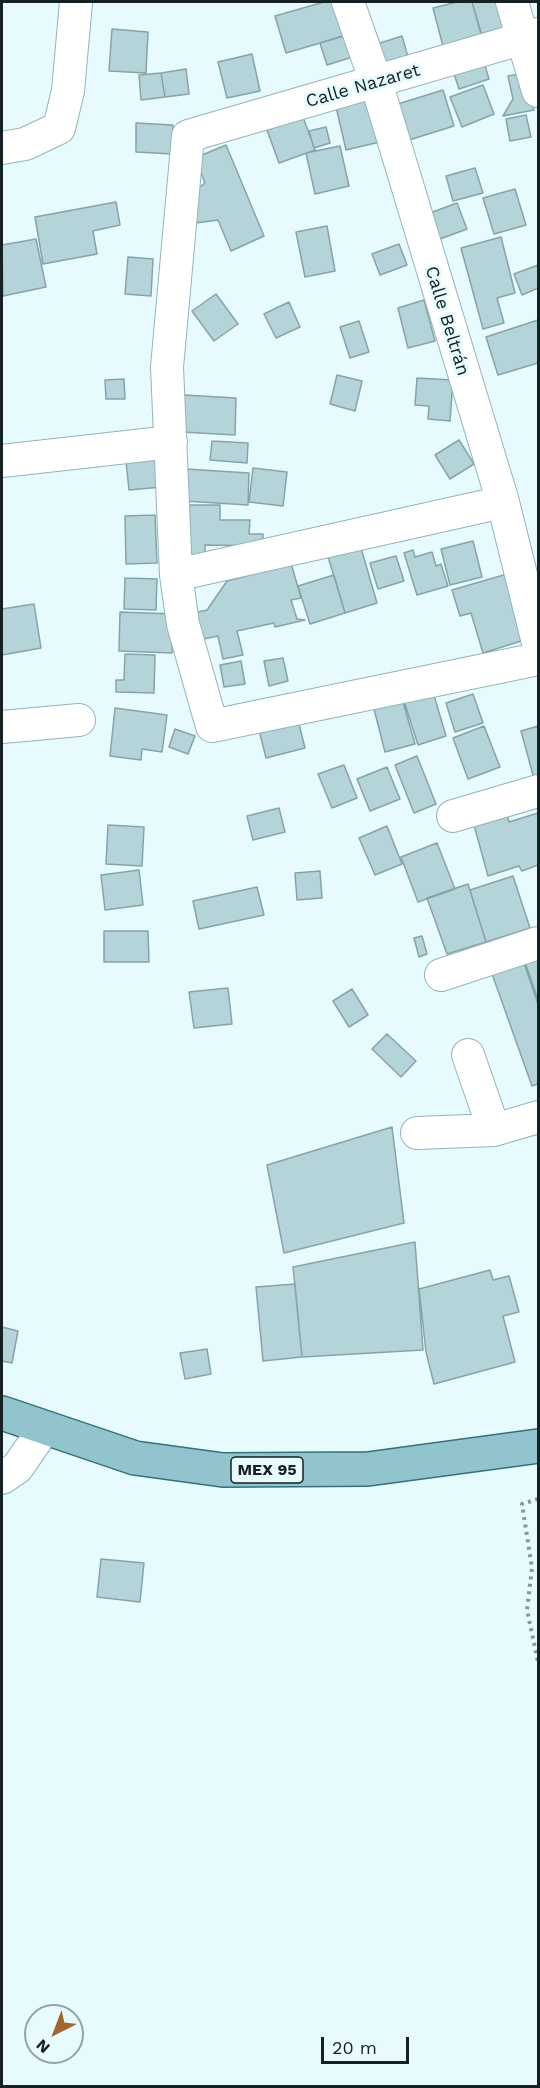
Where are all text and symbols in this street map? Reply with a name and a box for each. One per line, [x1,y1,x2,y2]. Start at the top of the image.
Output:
street label: Calle Nazaret [303,59,423,113]
street label: Calle Beltrán [420,264,474,378]
road number: MEX 95 [231,1457,303,1483]
north arrow [24,2004,84,2064]
scale bar [324,2025,412,2063]
text: N [32,2035,54,2057]
text: 20 m [332,2037,377,2058]

